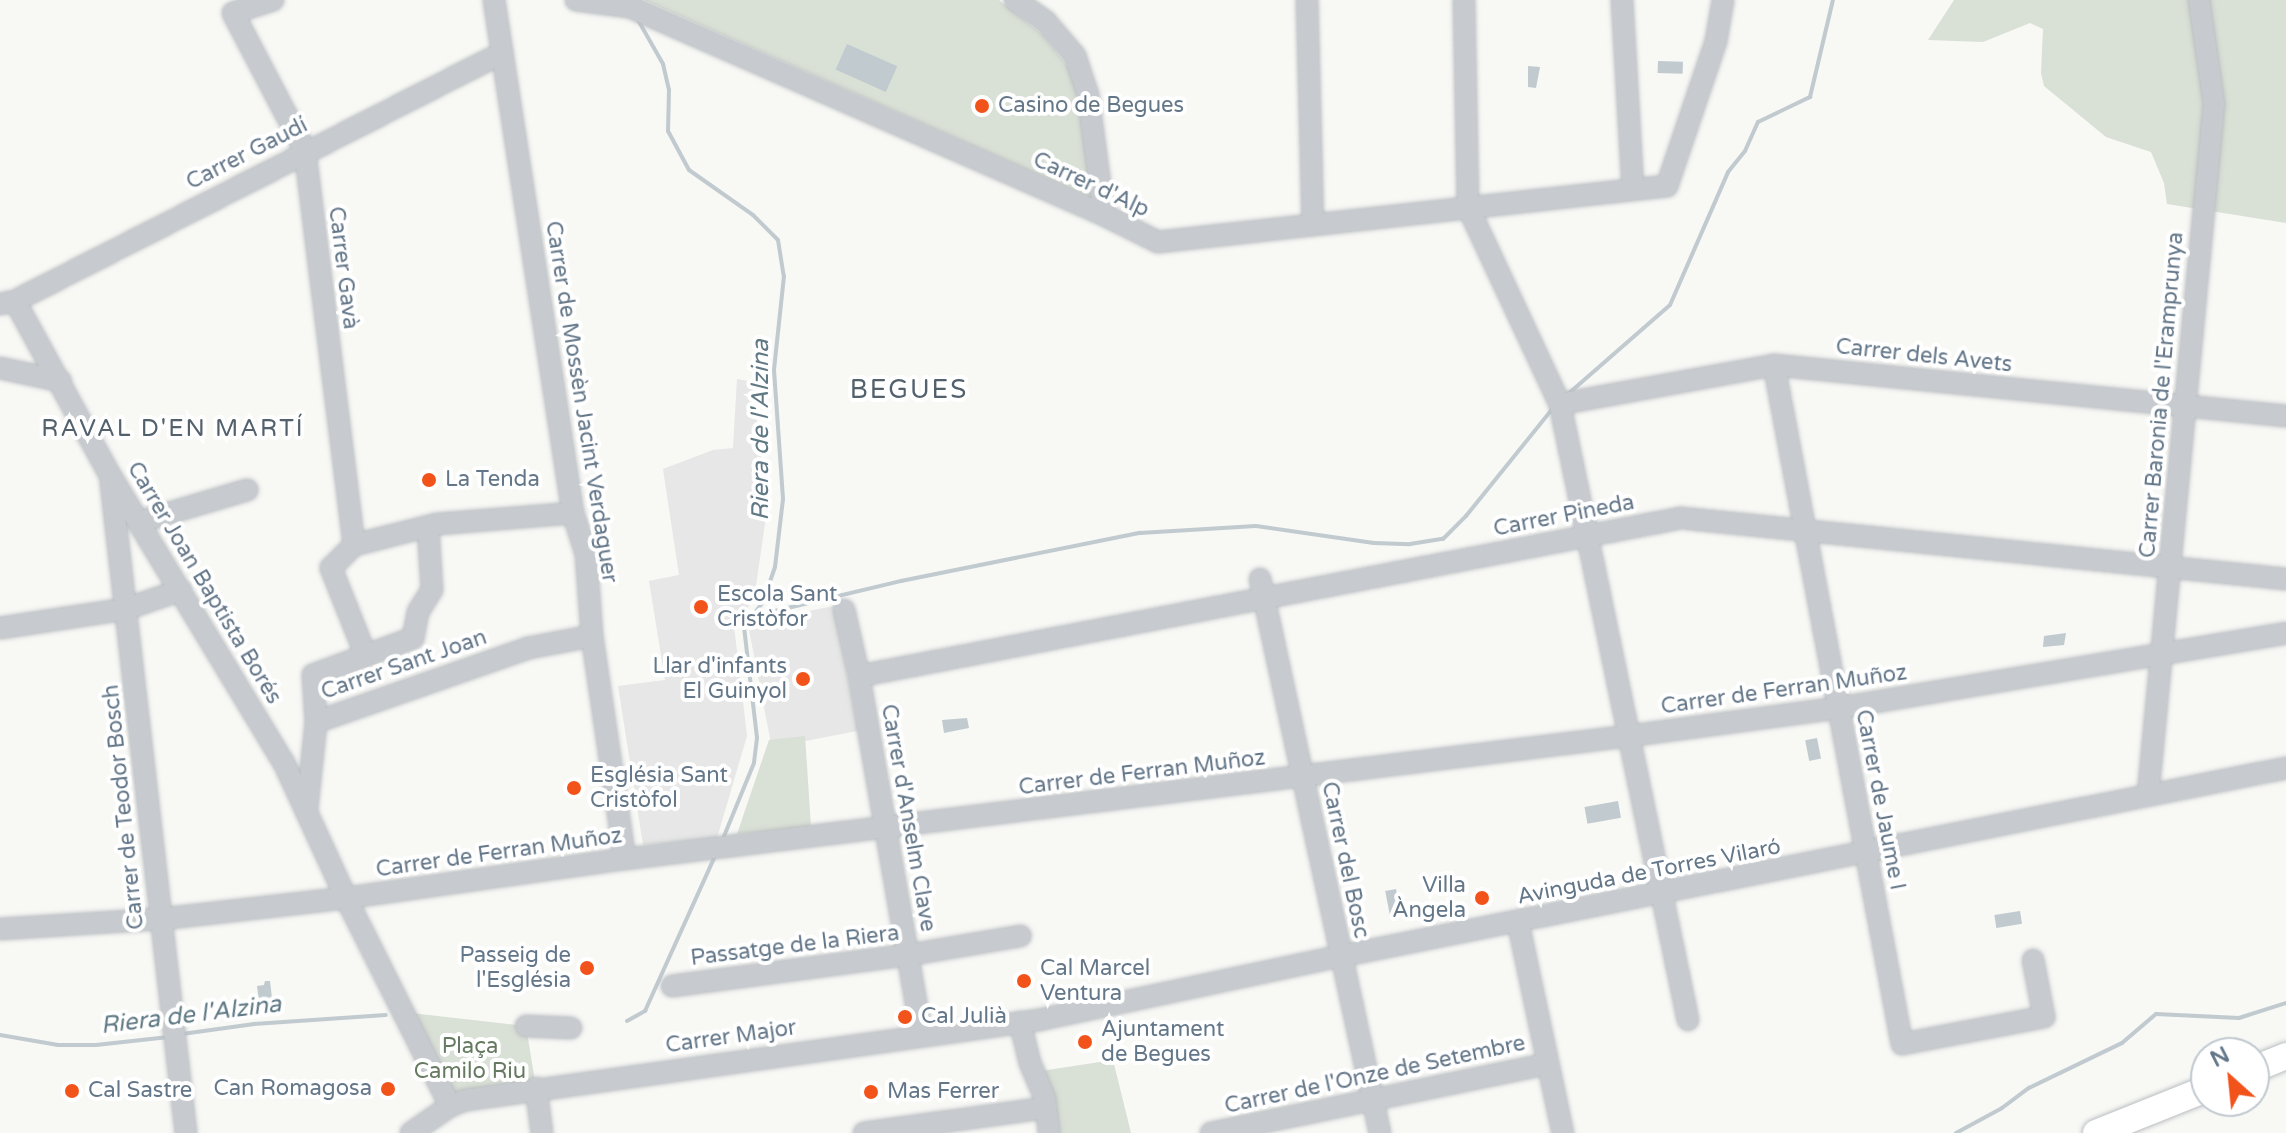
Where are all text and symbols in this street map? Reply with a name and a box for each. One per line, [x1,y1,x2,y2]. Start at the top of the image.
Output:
place label: Casino de Begues [998,93,1184,119]
marker: Casino de Begues [973,97,991,115]
street label: Carrer Gaudí [182,112,312,196]
street label: Carrer d'Alp [1029,147,1153,223]
street label: Carrer Gavà [322,205,364,331]
street label: Carrer de Mossèn Jacint Verdaguer [539,219,623,585]
street label: Carrer Baronia de l'Eramprunya [2135,231,2189,559]
street label: Carrer dels Avets [1834,334,2014,378]
water label: Riera de l'Alzina [747,339,775,521]
district label: BEGUES [850,374,968,406]
district label: RAVAL D'EN MARTÍ [41,415,305,443]
street label: Carrer Joan Baptista Borés [121,457,287,709]
place label: La Tenda [445,467,540,493]
marker: La Tenda [420,471,438,489]
street label: Carrer Pineda [1491,489,1637,543]
place label: Escola Sant Cristòfor [717,581,837,632]
marker: Escola Sant Cristòfor [692,598,710,616]
street label: Carrer Sant Joan [318,624,490,706]
place label: Llar d'infants El Guinyol [652,653,787,704]
street label: Carrer de Ferran Muñoz [1659,660,1909,720]
marker: Llar d'infants El Guinyol [794,670,812,688]
street label: Carrer de Teodor Bosch [98,683,150,931]
street label: Carrer d'Anselm Clave [875,702,941,934]
street label: Carrer de Jaume I [1850,707,1910,893]
street label: Carrer de Ferran Muñoz [1017,745,1267,801]
place label: Església Sant Cristòfol [590,762,728,814]
marker: Església Sant Cristòfol [565,779,583,797]
street label: Carrer del Bosc [1316,779,1374,941]
street label: Carrer de Ferran Muñoz [374,823,624,883]
street label: Avinguda de Torres Vilaró [1515,833,1783,911]
place label: Villa Àngela [1392,872,1466,924]
marker: Villa Àngela [1473,889,1491,907]
street label: Passatge de la Riera [689,920,901,972]
place label: Passeig de l'Església [459,942,571,994]
place label: Cal Marcel Ventura [1040,955,1150,1006]
marker: Passeig de l'Església [578,959,596,977]
marker: Cal Marcel Ventura [1015,972,1033,990]
water label: Riera de l'Alzina [99,990,283,1040]
place label: Cal Julià [921,1004,1007,1030]
marker: Cal Julià [896,1008,914,1026]
street label: Carrer Major [664,1015,798,1059]
place label: Ajuntament de Begues [1101,1016,1224,1068]
street label: Carrer de l'Onze de Setembre [1222,1030,1528,1120]
park label: Plaça Camilo Riu [414,1033,526,1084]
marker: Ajuntament de Begues [1076,1033,1094,1051]
north arrow [2190,1037,2270,1117]
text: N [2206,1042,2234,1073]
place label: Can Romagosa [213,1076,372,1102]
place label: Cal Sastre [88,1078,192,1104]
place label: Mas Ferrer [887,1079,999,1105]
marker: Can Romagosa [379,1080,397,1098]
marker: Cal Sastre [63,1082,81,1100]
marker: Mas Ferrer [862,1083,880,1101]

